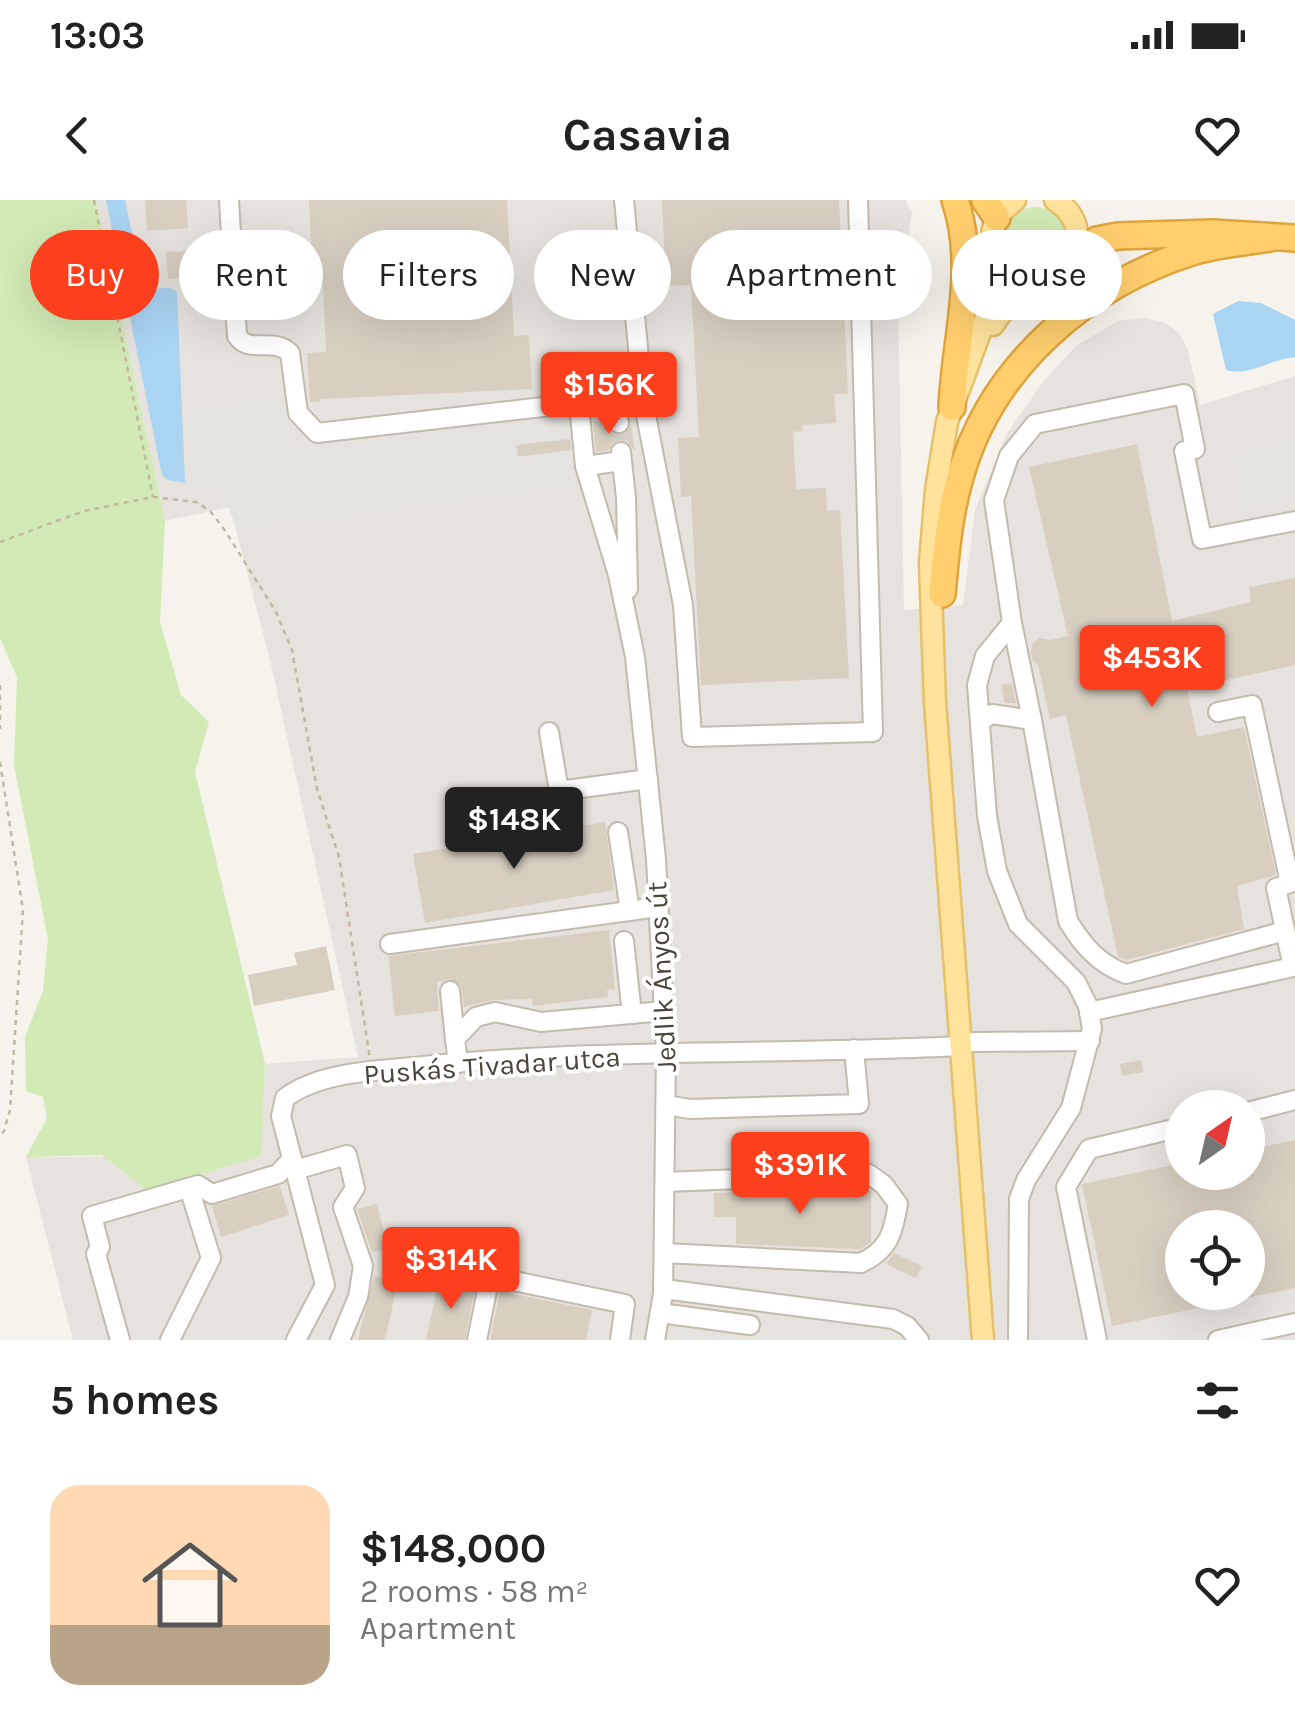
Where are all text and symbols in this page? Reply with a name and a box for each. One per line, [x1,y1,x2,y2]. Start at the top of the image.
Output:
text: 13:03 [50,13,145,58]
icon: back [50,108,105,163]
icon: heart [1190,108,1245,163]
text: Casavia [563,109,732,161]
chip: Buy [30,230,159,320]
chip: Rent [179,230,323,320]
chip: Filters [343,230,514,320]
chip: New [534,230,671,320]
chip: Apartment [691,230,932,320]
chip: House [952,230,1122,320]
pin: $156K [539,352,679,437]
text: $156K [563,366,655,403]
pin: $453K [1082,625,1222,710]
text: $453K [1102,639,1202,676]
pin: $148K [444,787,584,872]
text: $148K [467,801,561,838]
street label: Jedlik Ányos út [639,881,683,1073]
street label: Puskás Tivadar utca [362,1040,622,1091]
north arrow [1165,1090,1265,1190]
map controls [1165,1090,1265,1310]
pin: $391K [730,1132,870,1217]
text: $391K [753,1146,847,1183]
button: locate [1165,1210,1265,1310]
pin: $314K [381,1227,521,1312]
text: $314K [404,1241,498,1278]
icon: filters [1190,1373,1245,1428]
text: 5 homes [50,1375,219,1425]
text: $148,000 [360,1523,546,1573]
icon: home [130,1525,250,1645]
icon: heart [1190,1558,1245,1613]
text: 2 rooms · 58 m² [360,1573,588,1610]
text: Apartment [360,1610,516,1647]

